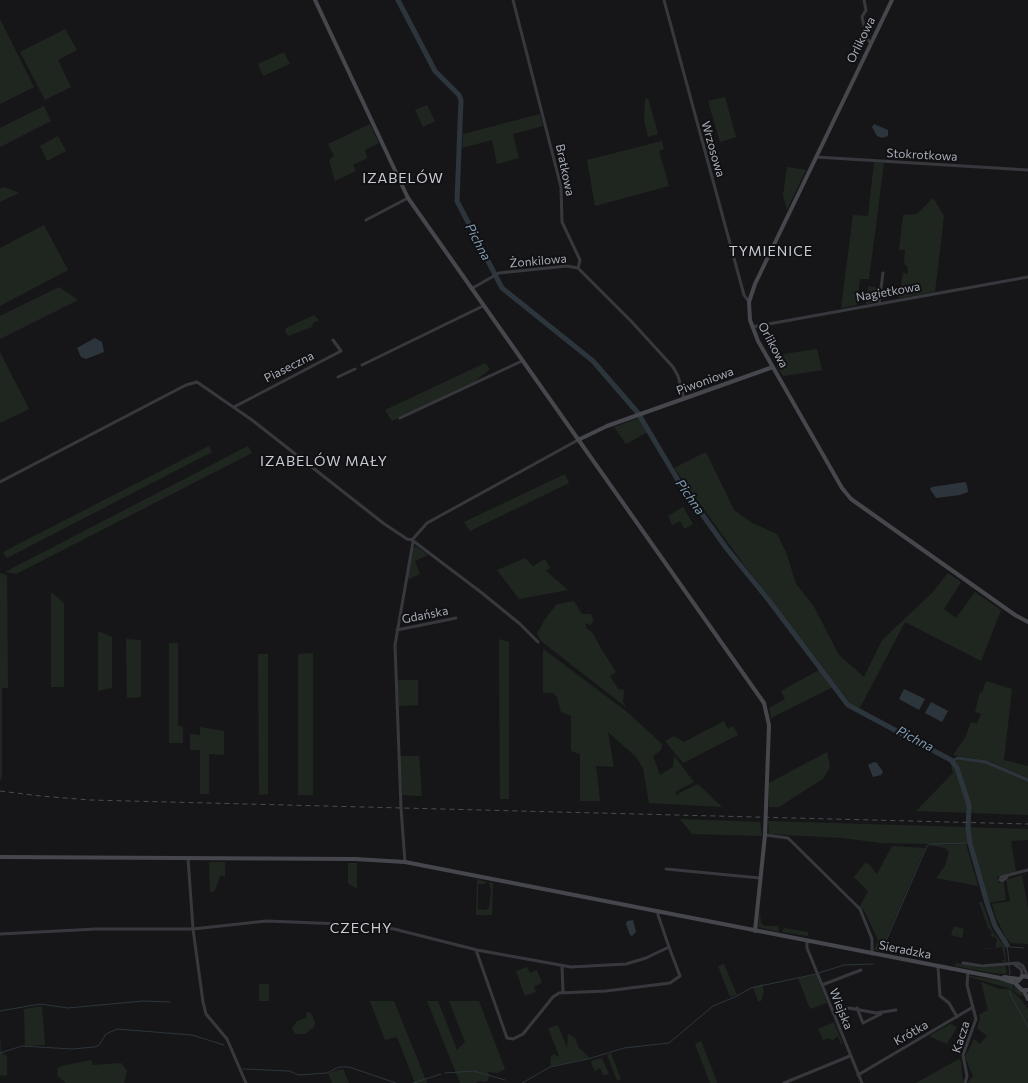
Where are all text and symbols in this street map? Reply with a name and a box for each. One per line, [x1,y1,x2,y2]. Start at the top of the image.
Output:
street label: Orlikowa [844,15,878,65]
street label: Wrzosowa [698,119,728,179]
street label: Bratkowa [552,143,578,197]
street label: Stokrotkowa [886,146,958,164]
district label: IZABELÓW [362,170,444,186]
water label: Pichna [462,221,494,263]
district label: TYMIENICE [729,243,813,259]
street label: Żonkilowa [509,251,567,271]
street label: Nagietkowa [855,279,921,305]
street label: Orlikowa [755,320,791,370]
street label: Piaseczna [262,348,316,386]
street label: Piwoniowa [674,364,736,398]
district label: IZABELÓW MAŁY [260,453,388,469]
water label: Pichna [672,476,708,518]
street label: Gdańska [401,603,449,627]
water label: Pichna [894,723,936,755]
district label: CZECHY [330,920,392,936]
street label: Sieradzka [878,938,932,962]
street label: Wiejska [826,986,856,1032]
street label: Krótka [891,1017,931,1049]
street label: Kacza [949,1019,973,1055]

